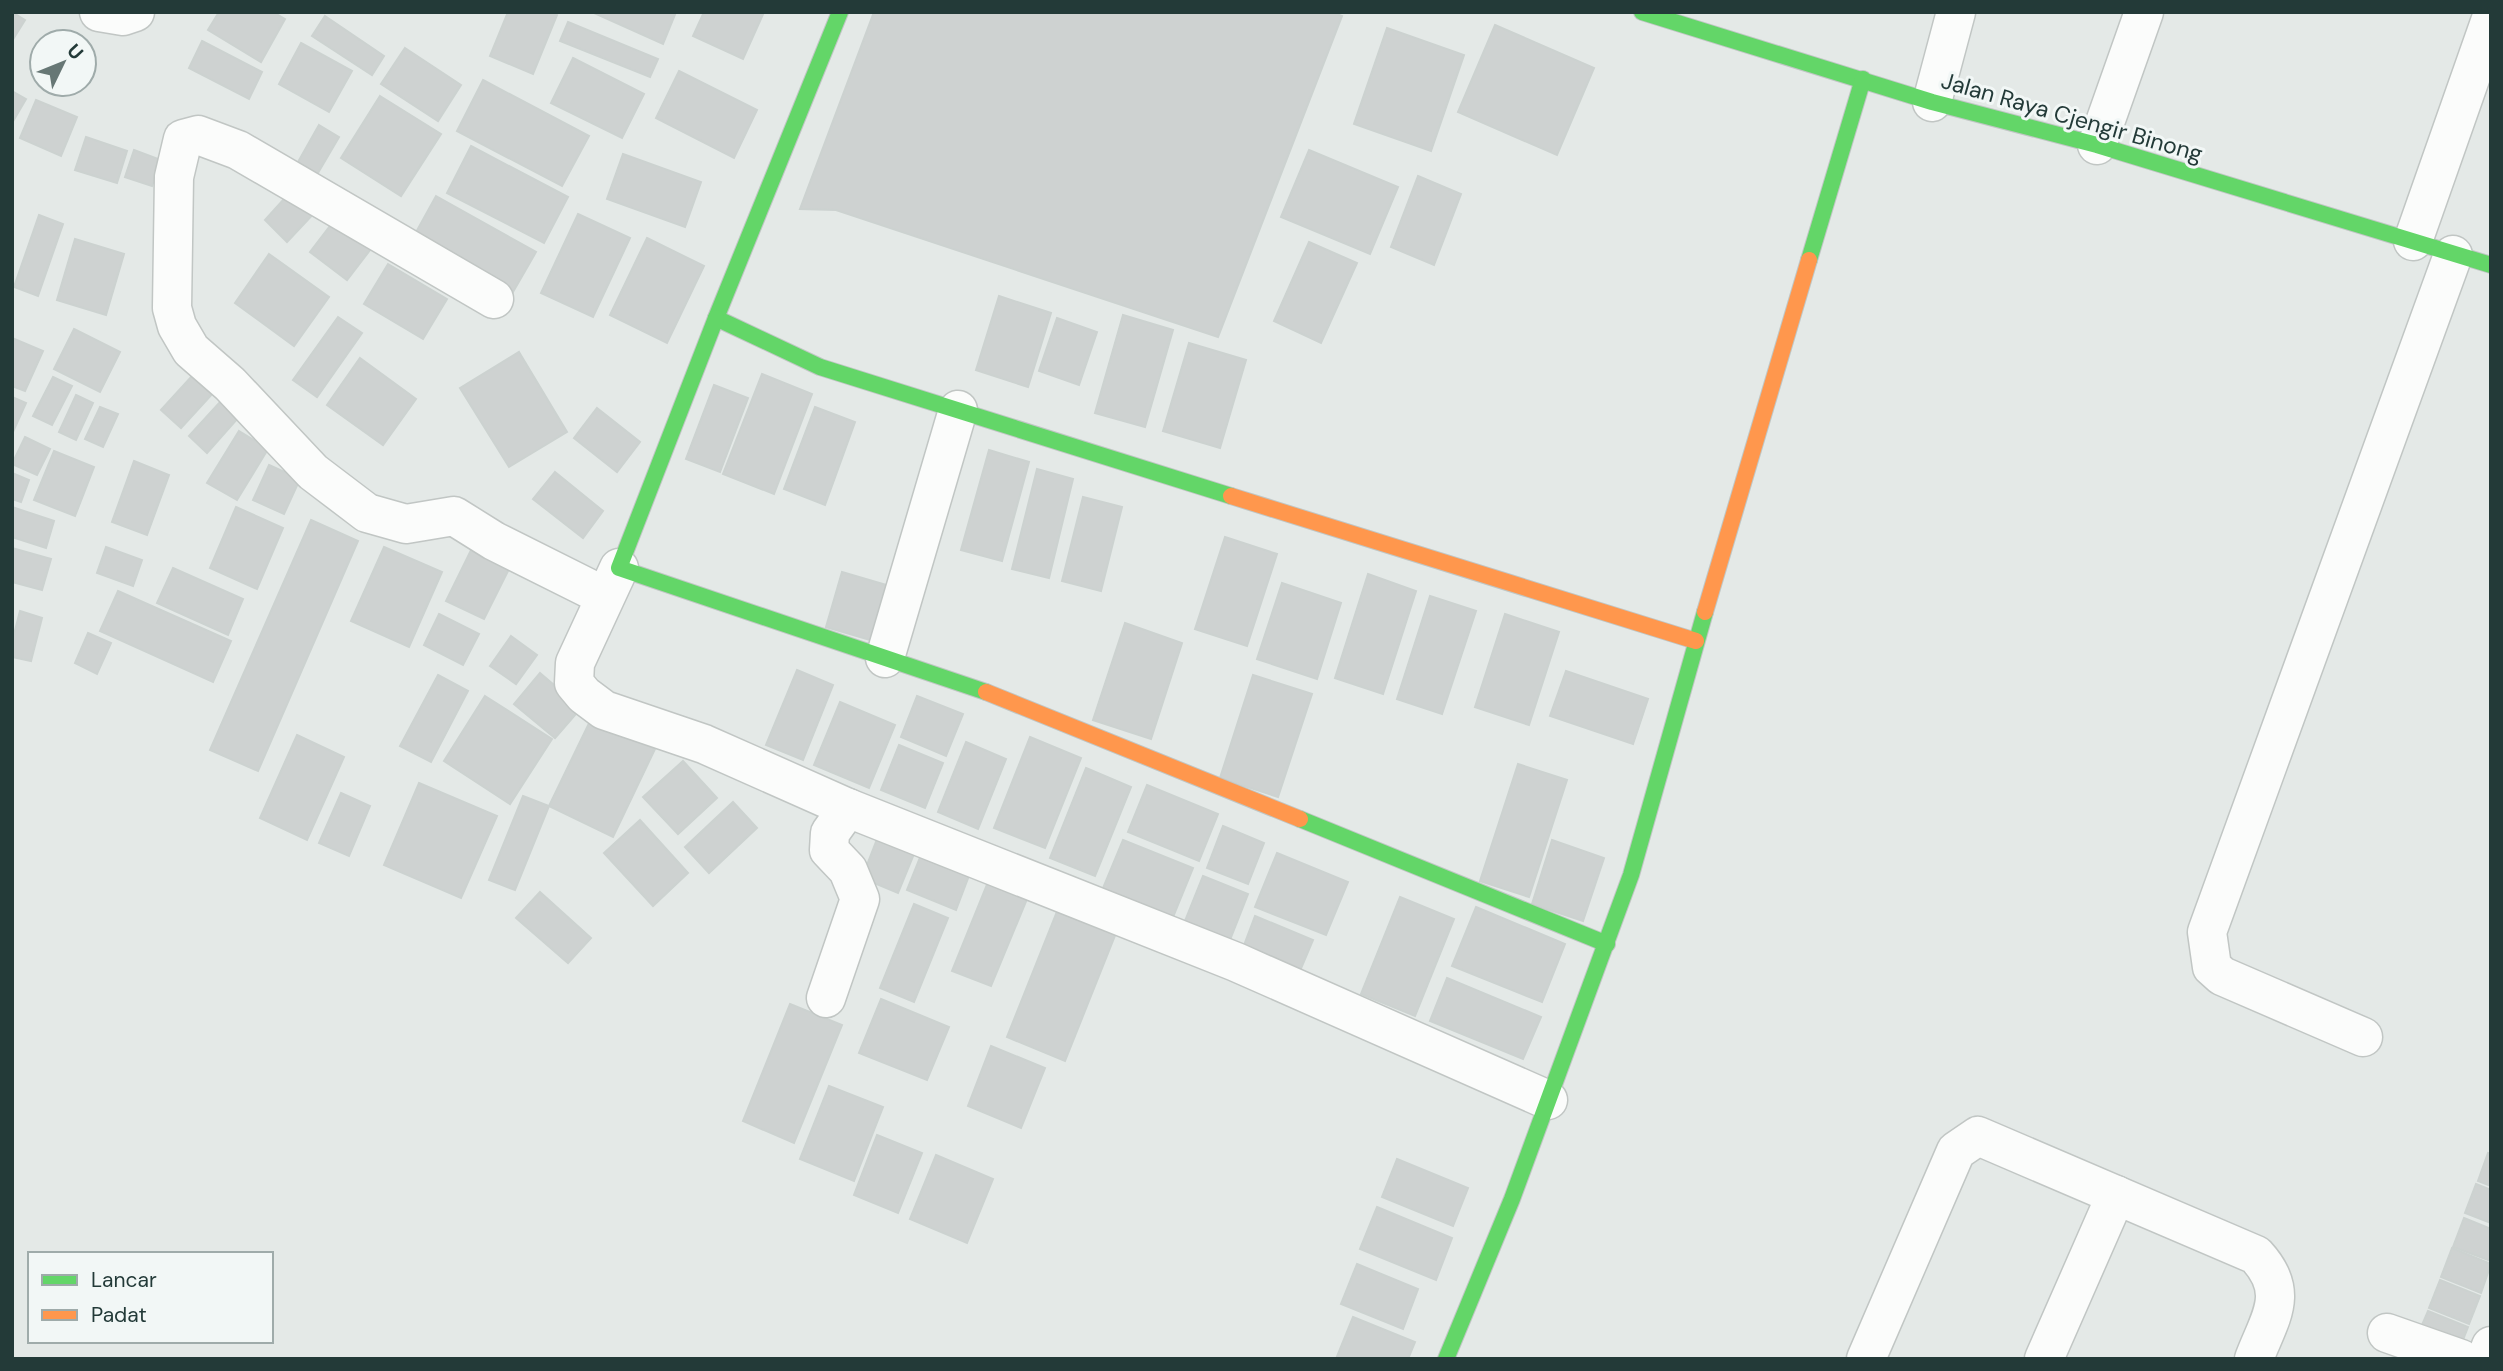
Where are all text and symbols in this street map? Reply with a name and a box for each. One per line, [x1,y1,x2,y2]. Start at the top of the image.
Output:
north arrow [28,28,98,98]
text: U [61,38,89,65]
street label: Jalan Raya Cjengir Binong [1938,65,2206,169]
legend [28,1252,273,1343]
text: Lancar [91,1266,157,1294]
text: Padat [91,1301,147,1329]

